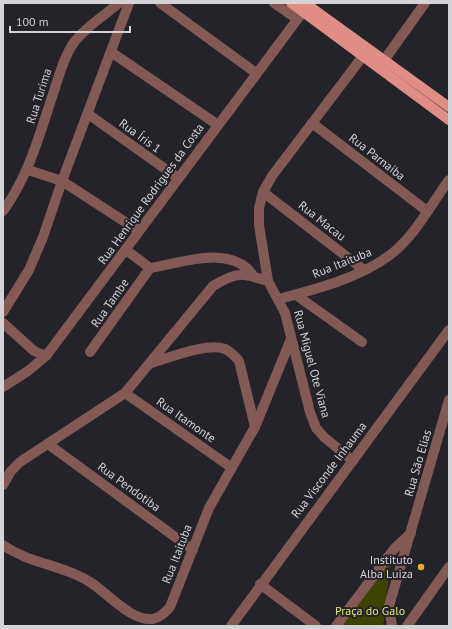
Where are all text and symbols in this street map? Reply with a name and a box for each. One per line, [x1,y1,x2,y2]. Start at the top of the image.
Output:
scale bar [10,8,130,34]
text: 100 m [16,14,49,29]
street label: Rua Turima [23,66,54,125]
street label: Rua Íris 1 [116,115,164,156]
street label: Rua Henrique Rodrigues da Costa [94,120,207,267]
street label: Rua Parnaiba [346,130,408,183]
street label: Rua Macau [296,197,349,244]
street label: Rua Itaituba [310,244,374,281]
street label: Rua Tambe [87,275,132,330]
street label: Rua Miguel Ote Viana [291,308,334,419]
street label: Rua Itamonte [154,394,219,446]
street label: Rua Visconde Inhauma [288,419,370,521]
street label: Rua Sāo Elias [401,428,434,498]
street label: Rua Pendotiba [95,459,164,514]
street label: Rua Itaituba [158,522,195,586]
place label: Instituto Alba Luiza [360,552,413,581]
marker: Instituto Alba Luiza [416,562,426,572]
park label: Praça do Galo [335,603,405,618]

